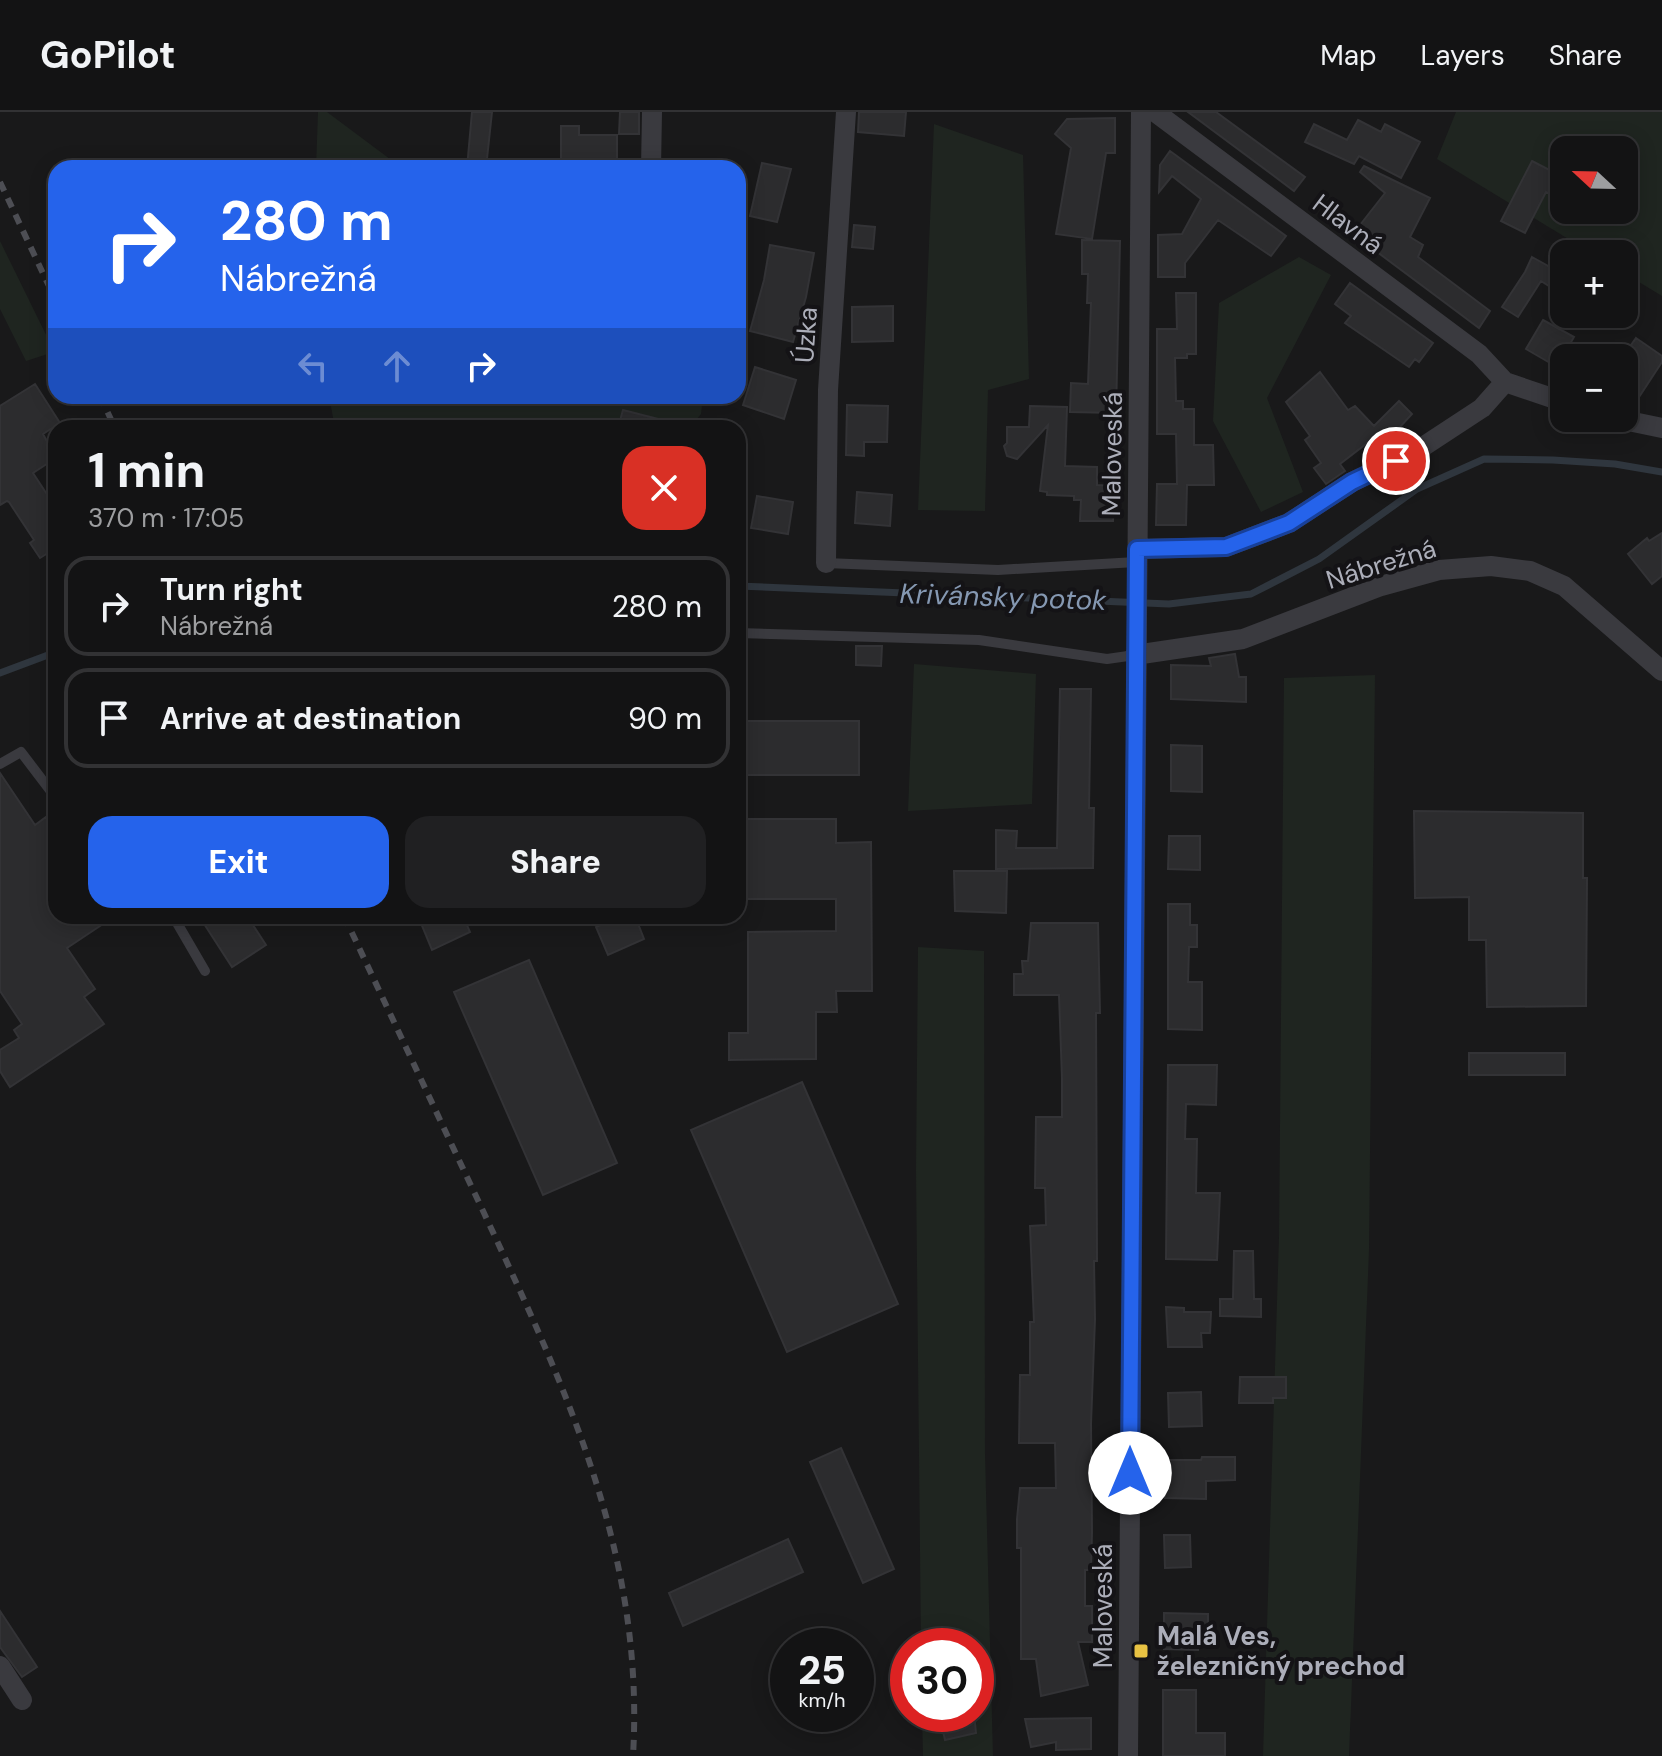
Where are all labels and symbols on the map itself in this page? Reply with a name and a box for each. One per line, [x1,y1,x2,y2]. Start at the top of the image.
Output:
north arrow [1550,136,1638,224]
street label: Hlavná [1306,186,1390,262]
street label: Úzka [787,306,825,364]
street label: Maloveská [1094,391,1130,517]
pin [1362,427,1430,495]
street label: Nábrežná [1322,531,1440,597]
water label: Krivánsky potok [899,575,1108,619]
position arrow [1088,1431,1172,1515]
street label: Maloveská [1086,1544,1120,1668]
place label: Malá Ves, železničný prechod [1157,1619,1405,1683]
speed limit sign: 30 [890,1628,994,1732]
marker: Malá Ves, železničný prechod [1132,1642,1150,1660]

